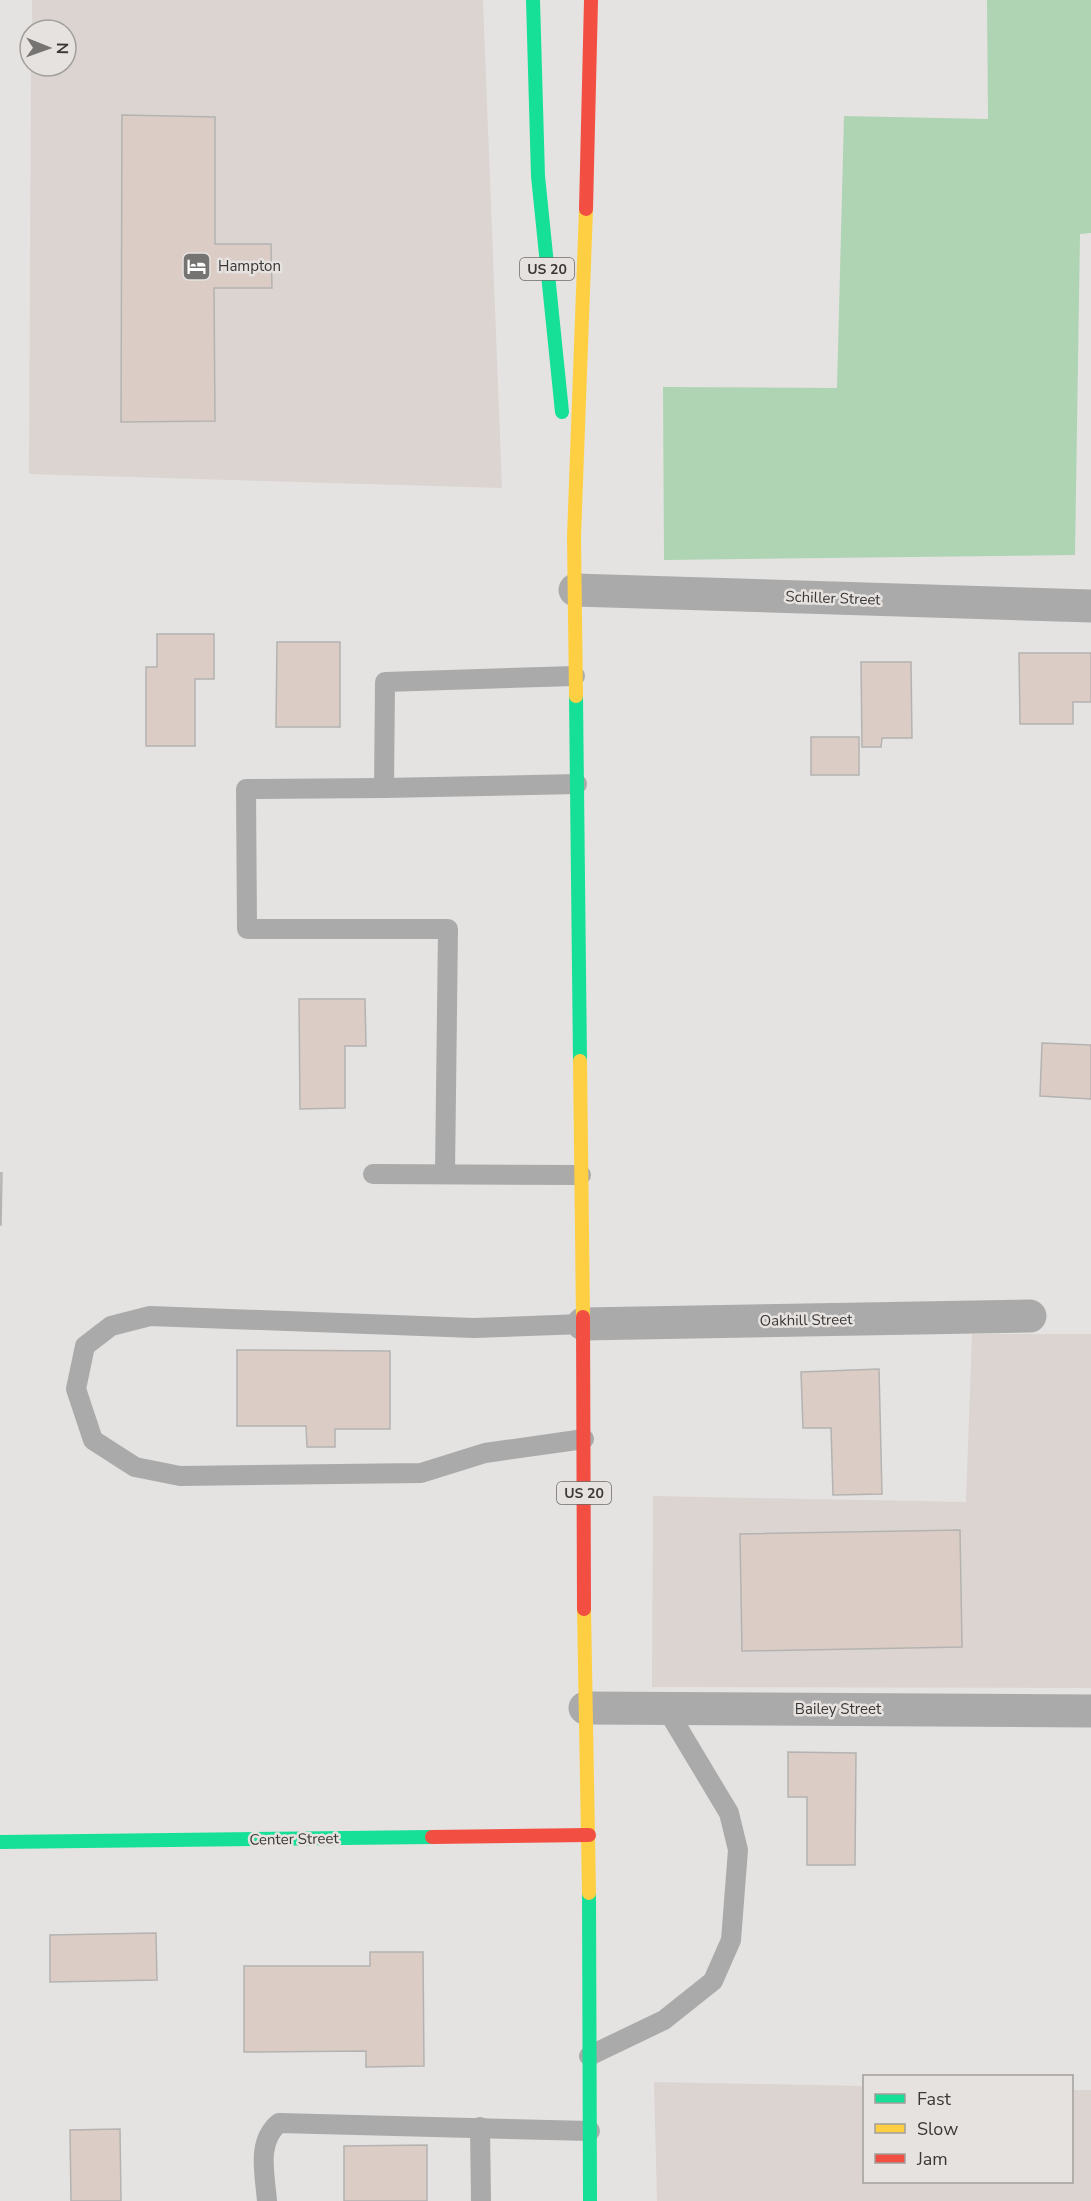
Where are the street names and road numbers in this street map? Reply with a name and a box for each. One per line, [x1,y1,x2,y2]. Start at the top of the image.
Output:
road number: US 20 [520,258,574,280]
street label: Schiller Street [785,586,882,610]
street label: Oakhill Street [760,1309,853,1331]
road number: US 20 [557,1482,611,1504]
street label: Bailey Street [795,1699,882,1719]
street label: Center Street [249,1828,340,1850]

